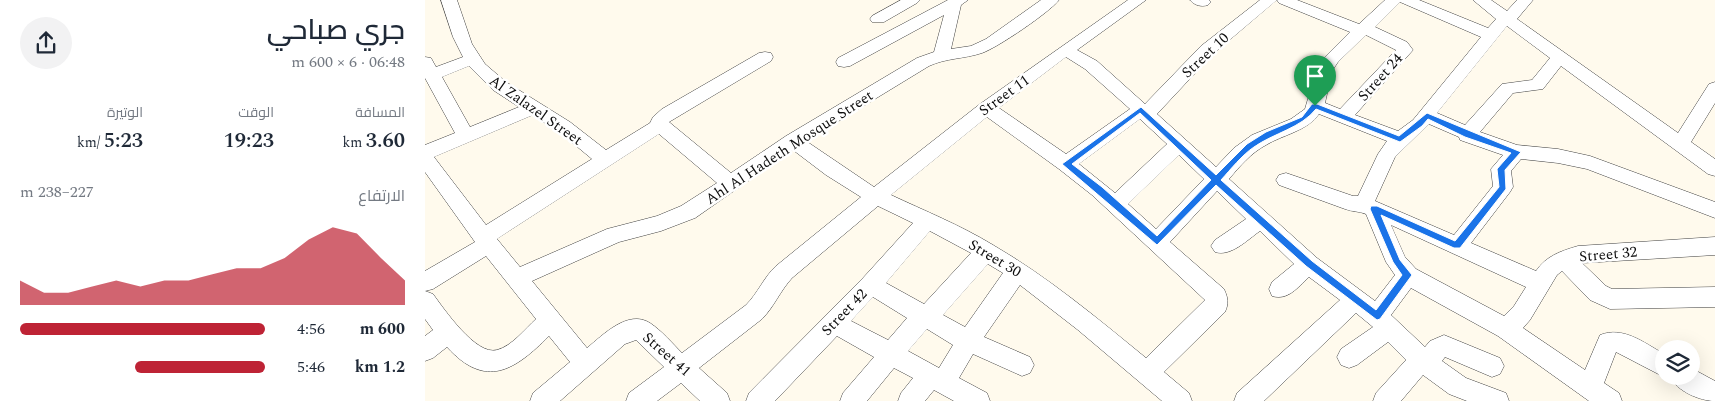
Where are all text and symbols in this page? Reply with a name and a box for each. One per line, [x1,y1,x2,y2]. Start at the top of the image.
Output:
text: جري صباحي [267,9,405,52]
button: share [20,17,72,69]
street label: Street 10 [1176,27,1234,84]
street label: Street 24 [1352,48,1409,107]
text: 06:48 · 6 × 600 m [291,50,405,74]
pin [1294,55,1336,106]
icon: arrive [1301,62,1329,90]
street label: Street 11 [974,69,1035,122]
street label: Al Zalazel Street [484,70,587,151]
street label: Ahl Al Hadeth Mosque Street [701,84,878,211]
text: الوتيرة [107,102,143,123]
text: الوقت [238,102,274,123]
text: المسافة [355,102,405,123]
text: 5:23 [104,125,143,157]
text: 19:23 [223,125,274,157]
text: 3.60 [366,125,405,157]
text: /km [77,132,104,153]
text: km [342,132,366,153]
text: 227–238 m [20,180,94,204]
text: الارتفاع [358,184,405,208]
street label: Street 30 [964,234,1026,283]
street label: Street 32 [1578,241,1638,268]
street label: Street 42 [816,283,873,341]
text: 4:56 [297,317,325,341]
text: 600 m [360,317,405,341]
street label: Street 41 [637,327,696,382]
map controls [1655,340,1700,385]
button: layers [1655,340,1700,385]
text: 5:46 [297,355,325,379]
text: 1.2 km [355,355,405,379]

